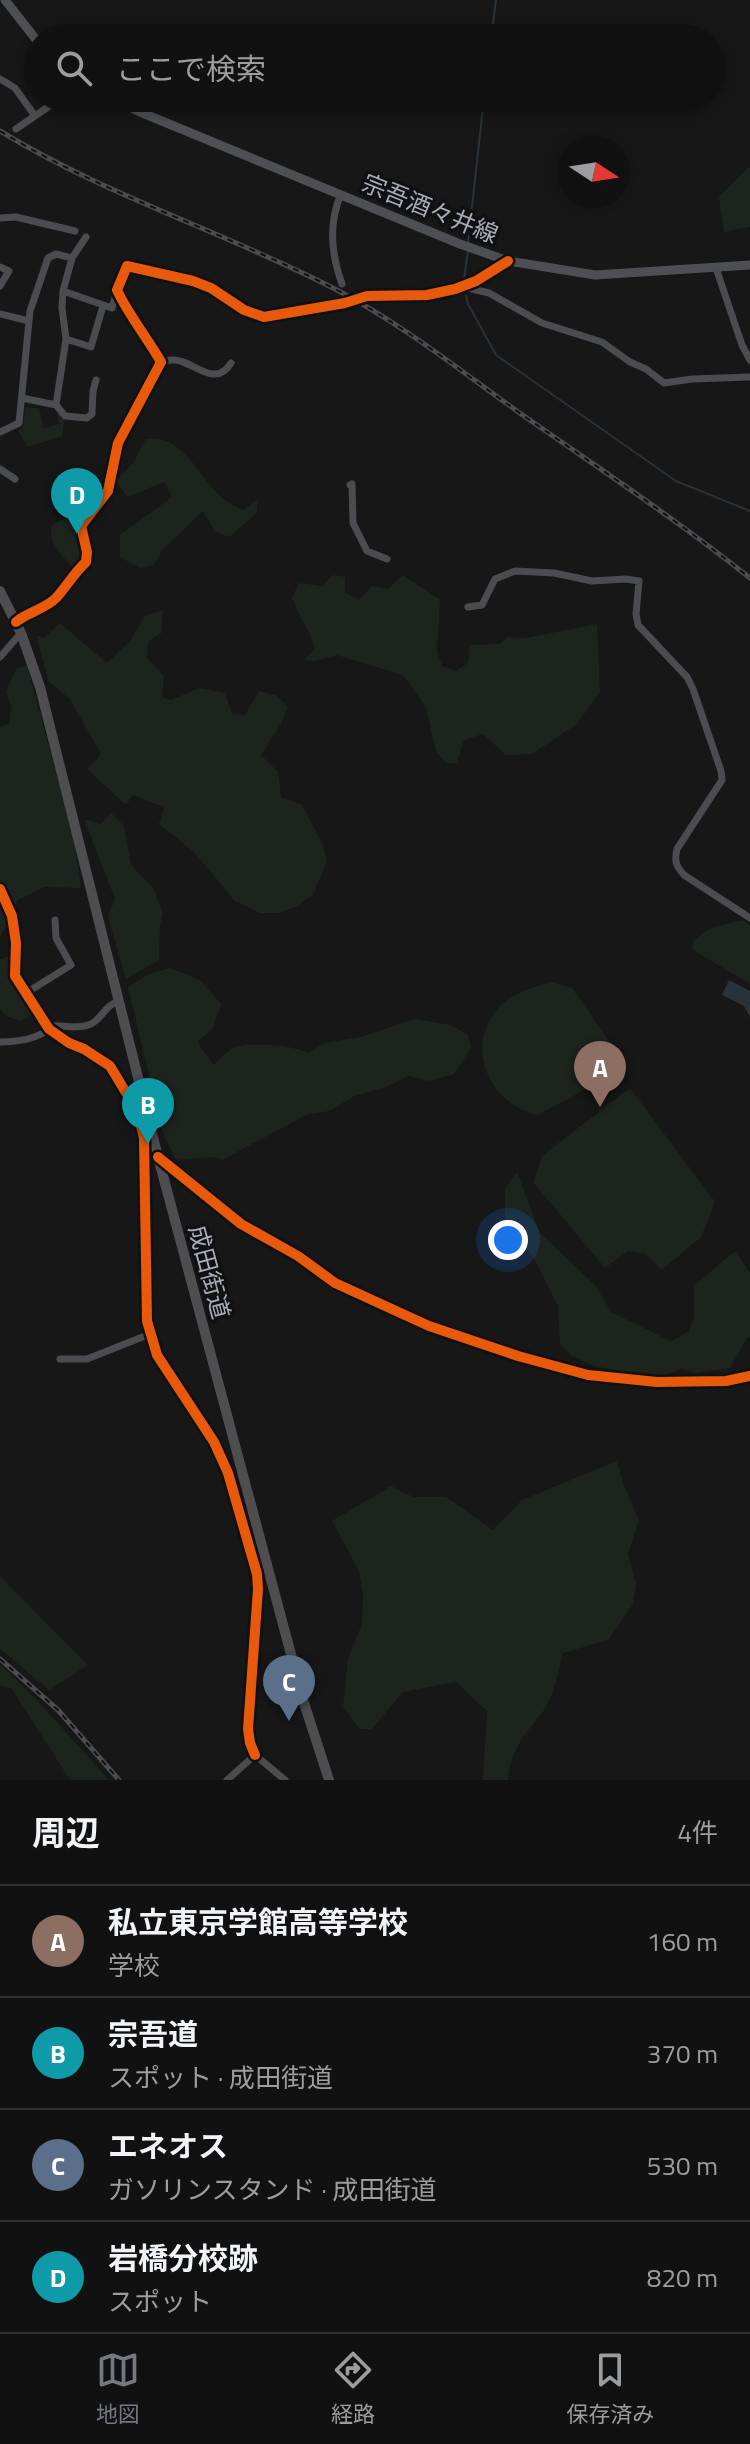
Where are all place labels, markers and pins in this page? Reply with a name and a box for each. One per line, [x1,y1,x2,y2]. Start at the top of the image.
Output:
pin: D [51,468,103,534]
pin: A [574,1041,626,1107]
pin: B [122,1078,174,1144]
pin: C [263,1655,315,1721]

